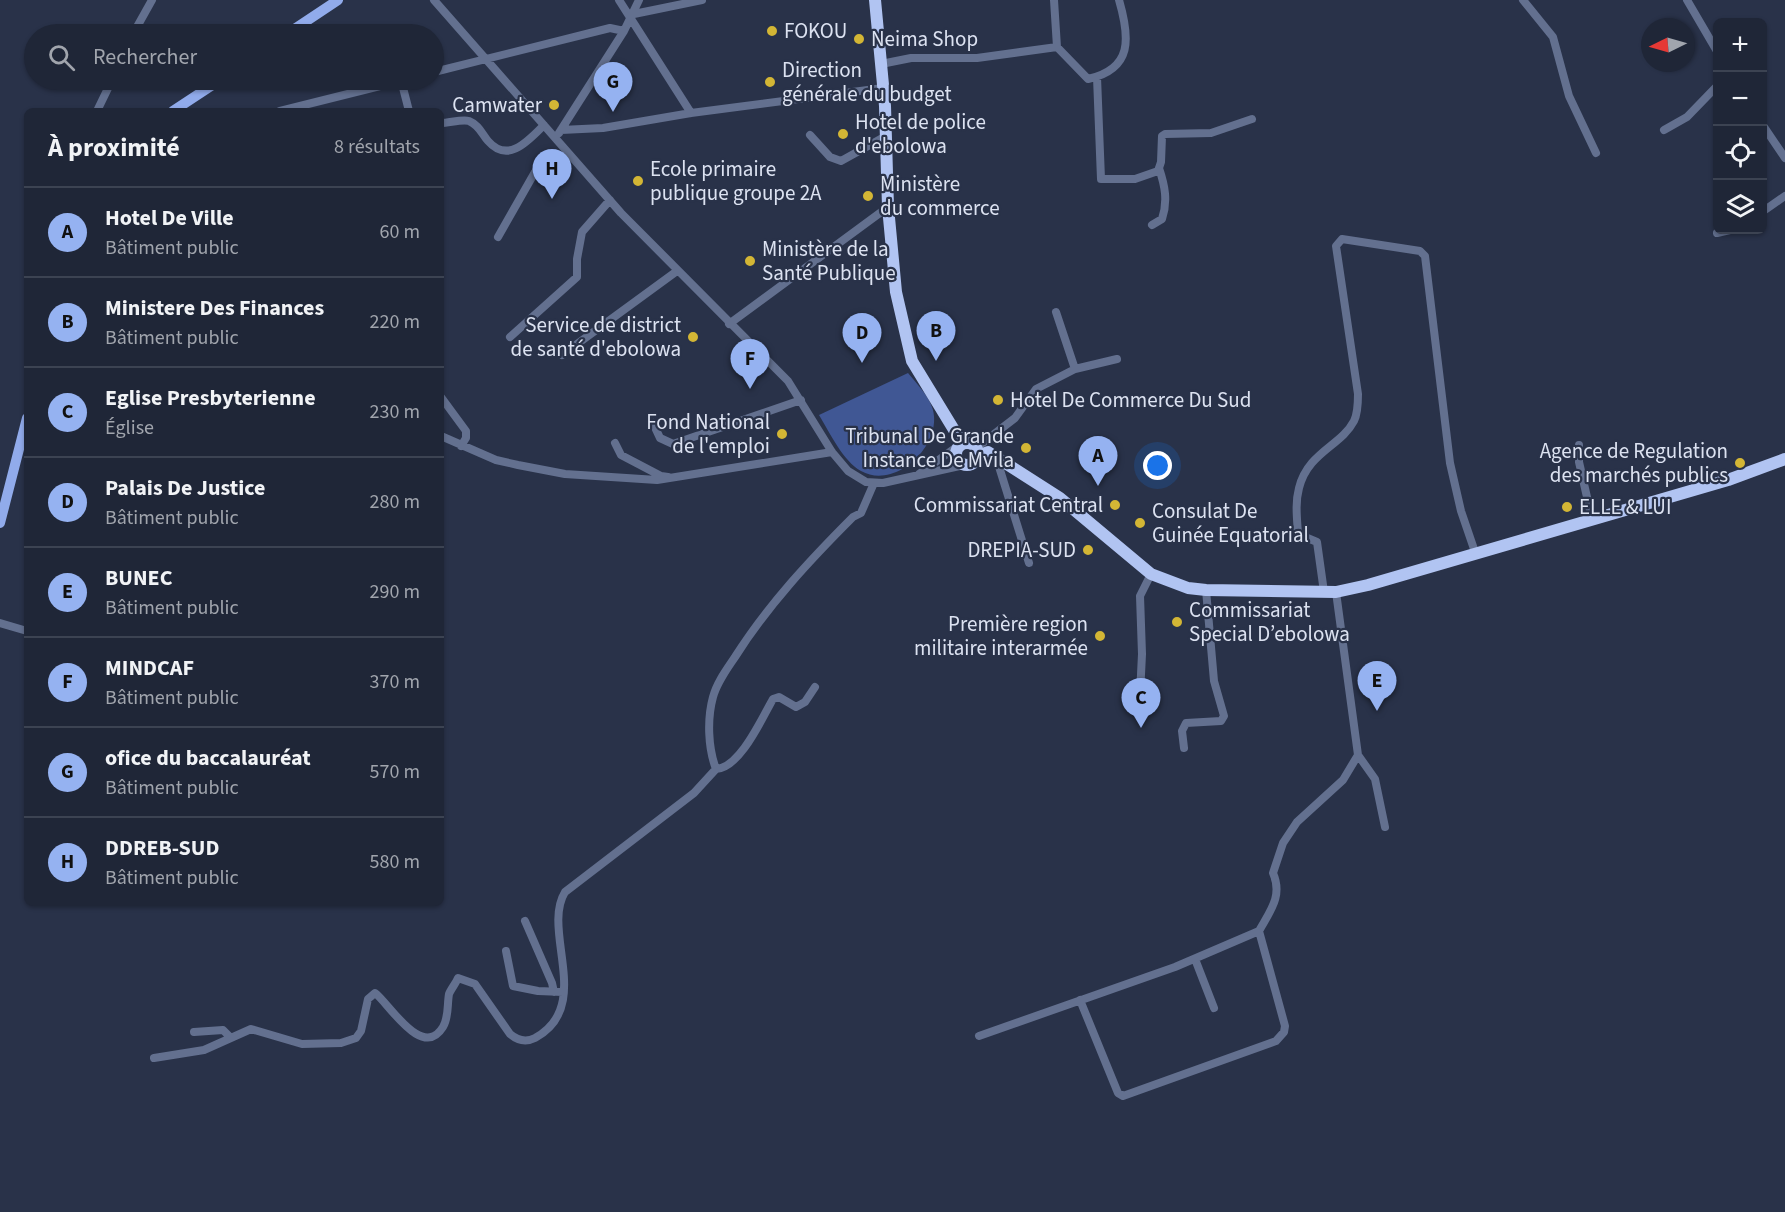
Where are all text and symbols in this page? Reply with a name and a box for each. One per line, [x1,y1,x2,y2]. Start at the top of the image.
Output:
place label: FOKOU [784,16,847,46]
north arrow [1641,18,1695,72]
map controls [1713,18,1767,234]
button: + [1713,18,1767,72]
search box [24,24,444,90]
marker: FOKOU [765,24,779,38]
place label: Neima Shop [871,24,978,54]
marker: Neima Shop [852,32,866,46]
icon: search [45,41,78,74]
text: Rechercher [93,41,197,73]
place label: Direction générale du budget [782,55,952,109]
pin: G [594,63,632,112]
button: − [1713,72,1767,126]
marker: Direction générale du budget [763,75,777,89]
place label: Camwater [452,90,543,120]
marker: Camwater [547,98,561,112]
place label: Hotel de police d'ebolowa [855,107,986,161]
button: locate [1713,126,1767,180]
marker: Hotel de police d'ebolowa [836,127,850,141]
text: À proximité [48,129,180,166]
text: 8 résultats [334,133,420,161]
pin: H [532,150,572,199]
place label: Ecole primaire publique groupe 2A [650,154,822,208]
place label: Ministère du commerce [880,169,1000,223]
marker: Ecole primaire publique groupe 2A [631,174,645,188]
button: layers [1713,180,1767,234]
marker: Ministère du commerce [861,189,875,203]
text: Hotel De Ville [105,202,234,234]
text: A [62,218,73,246]
text: 60 m [380,218,420,246]
text: Bâtiment public [105,234,239,262]
place label: Ministère de la Santé Publique [762,234,896,288]
marker: Ministère de la Santé Publique [743,254,757,268]
text: Ministere Des Finances [105,292,324,324]
text: B [61,308,74,336]
text: 220 m [370,308,420,336]
place label: Service de district de santé d'ebolowa [511,310,681,364]
pin: B [916,312,956,361]
pin: D [842,314,882,363]
text: Bâtiment public [105,324,239,352]
marker: Service de district de santé d'ebolowa [686,330,700,344]
pin: F [730,340,770,389]
text: Eglise Presbyterienne [105,382,316,414]
place label: Hotel De Commerce Du Sud [1010,385,1251,415]
marker: Hotel De Commerce Du Sud [991,393,1005,407]
text: C [62,398,73,426]
text: 230 m [370,398,420,426]
place label: Fond National de l'emploi [646,407,770,461]
text: Église [105,414,154,442]
place label: Tribunal De Grande Instance De Mvila [845,421,1014,475]
marker: Fond National de l'emploi [775,427,789,441]
pin: A [1078,436,1118,486]
place label: Agence de Regulation des marchés publics [1540,436,1728,490]
marker: Tribunal De Grande Instance De Mvila [1019,441,1033,455]
your location [1143,451,1172,480]
marker: Agence de Regulation des marchés publics [1733,456,1747,470]
text: Palais De Justice [105,472,265,504]
text: D [61,488,74,516]
text: 280 m [370,488,420,516]
place label: Commissariat Central [914,490,1103,520]
place label: ELLE & LUI [1579,492,1671,522]
place label: Consulat De Guinée Equatorial [1152,496,1309,550]
marker: Commissariat Central [1108,498,1122,512]
marker: ELLE & LUI [1560,500,1574,514]
text: Bâtiment public [105,504,239,532]
marker: Consulat De Guinée Equatorial [1133,516,1147,530]
place label: DREPIA-SUD [967,535,1076,565]
marker: DREPIA-SUD [1081,543,1095,557]
text: BUNEC [105,562,172,594]
text: E [62,578,73,606]
text: 290 m [370,578,420,606]
text: Bâtiment public [105,594,239,622]
place label: Commissariat Special D’ebolowa [1189,595,1350,649]
place label: Première region militaire interarmée [914,609,1088,663]
marker: Commissariat Special D’ebolowa [1170,615,1184,629]
marker: Première region militaire interarmée [1093,629,1107,643]
text: MINDCAF [105,652,194,684]
pin: E [1358,662,1396,711]
text: F [62,668,73,696]
text: 370 m [370,668,420,696]
pin: C [1122,678,1160,728]
text: Bâtiment public [105,684,239,712]
text: ofice du baccalauréat [105,742,311,774]
text: G [61,758,74,786]
text: 570 m [370,758,420,786]
text: Bâtiment public [105,774,239,802]
text: DDREB-SUD [105,832,219,864]
text: H [61,848,74,876]
text: 580 m [370,848,420,876]
text: Bâtiment public [105,864,239,892]

